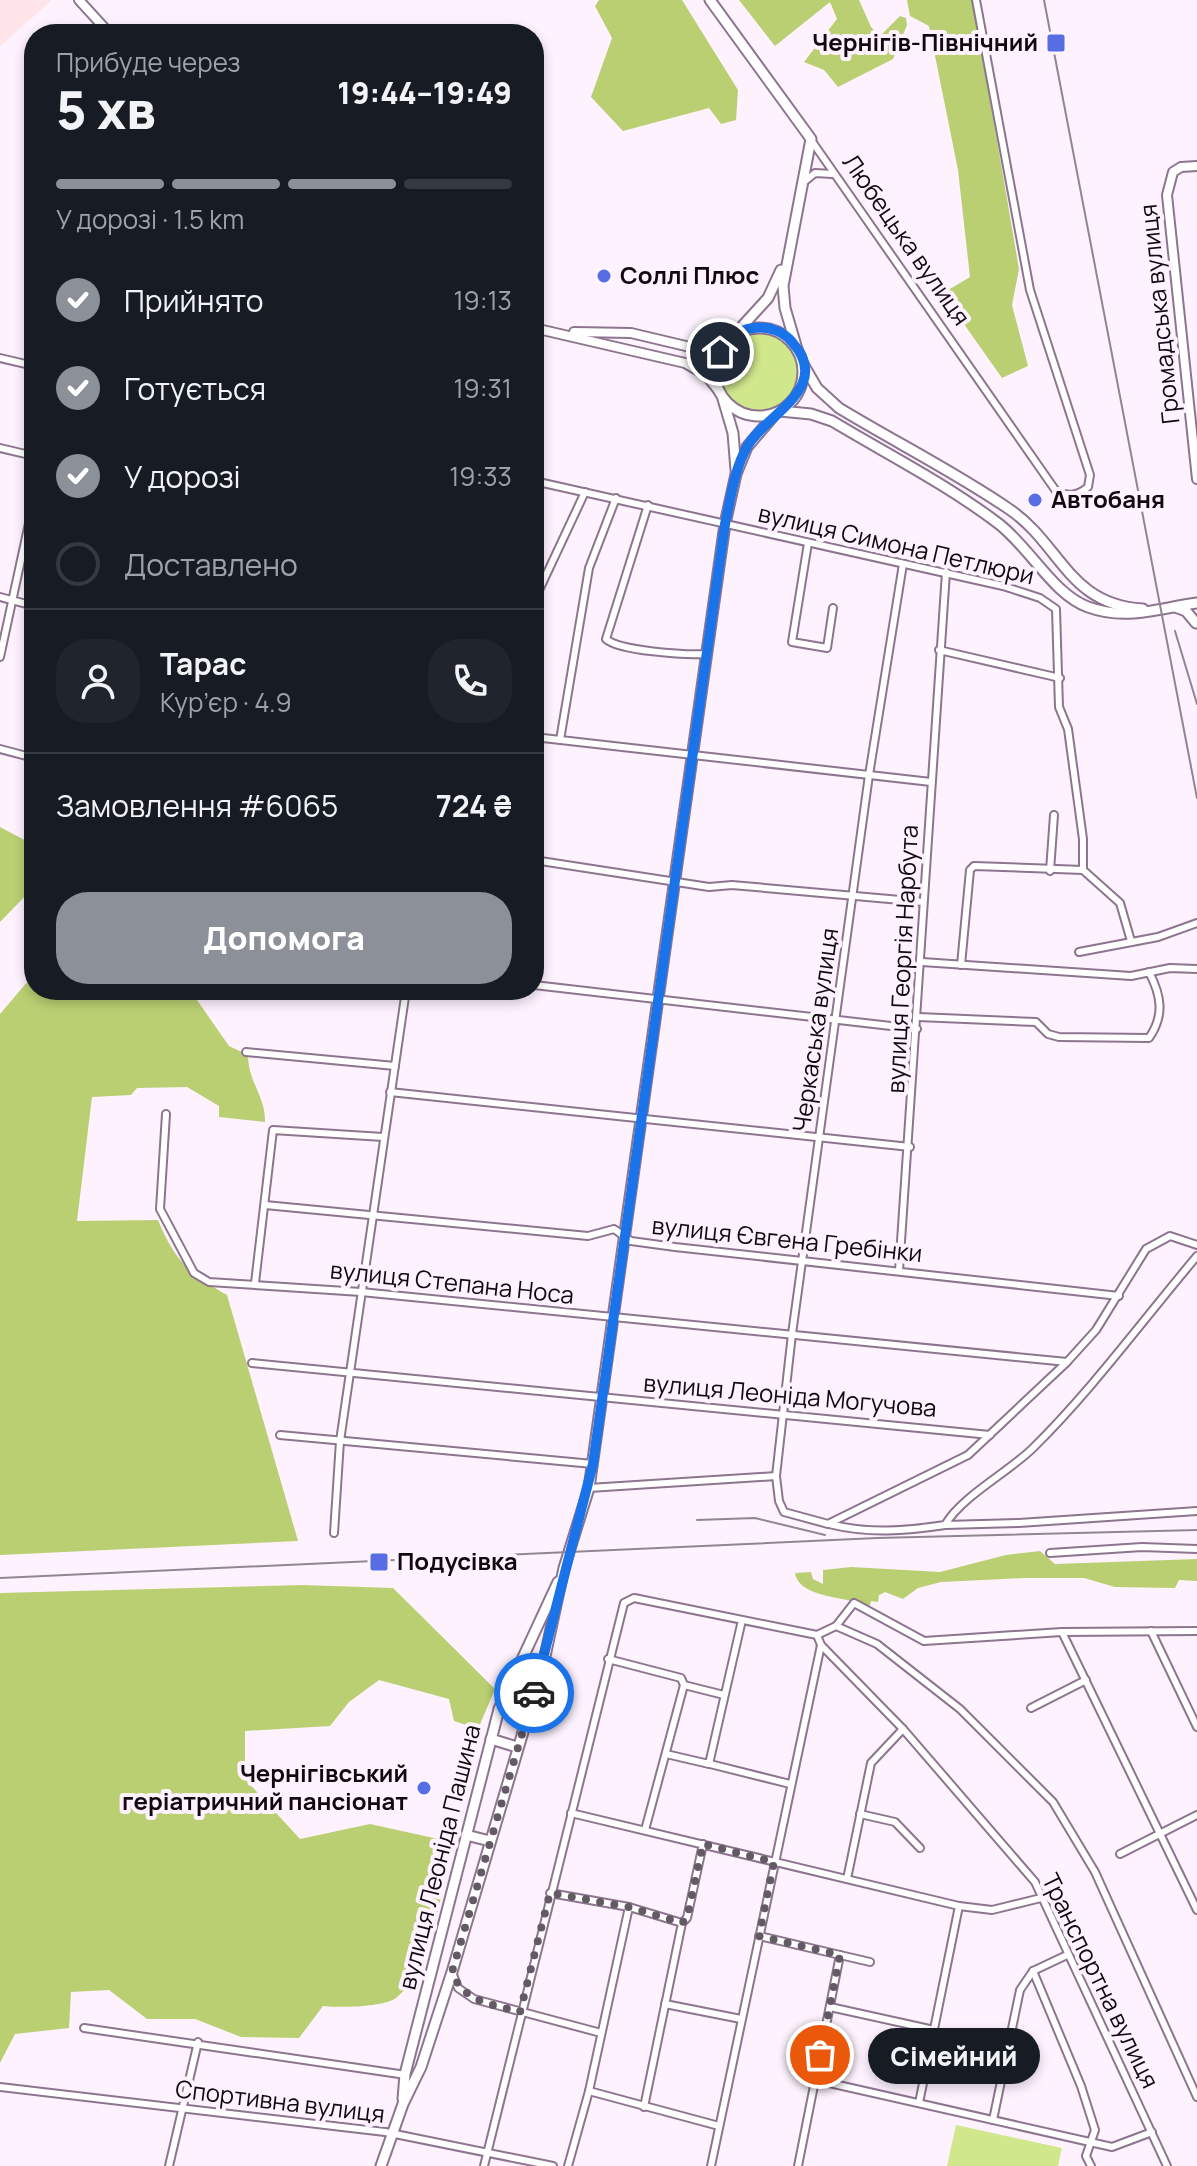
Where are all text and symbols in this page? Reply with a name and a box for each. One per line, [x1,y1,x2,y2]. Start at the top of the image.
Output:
place label: Чернігів-Північний [812,25,1038,58]
marker: Чернігів-Північний [1045,32,1067,54]
text: Прибуде через [56,44,241,80]
text: 19:44–19:49 [337,72,512,113]
text: 5 хв [56,74,156,145]
street label: Любецька вулиця [836,147,979,331]
text: У дорозі · 1.5 km [56,201,244,237]
street label: Громадська вулиця [1131,203,1186,426]
place label: Соллі Плюс [620,258,759,291]
marker: Соллі Плюс [595,267,613,285]
icon: check [56,278,100,322]
text: Прийнято [124,280,264,321]
text: 19:13 [453,282,512,318]
pin [686,318,754,386]
icon: home [698,330,742,374]
icon: check [56,366,100,410]
text: Готується [124,368,266,409]
text: 19:31 [453,370,512,406]
icon: check [56,454,100,498]
text: У дорозі [124,456,241,497]
text: 19:33 [449,458,512,494]
place label: Автобаня [1051,482,1165,515]
marker: Автобаня [1026,491,1044,509]
street label: вулиця Симона Петлюри [755,496,1038,591]
text: Доставлено [124,544,298,585]
button: person [56,639,140,723]
button: phone [428,639,512,723]
text: Тарас [160,643,246,684]
text: Кур’єр · 4.9 [160,684,292,720]
text: Замовлення #6065 [56,785,338,826]
text: 724 ₴ [436,785,512,826]
street label: вулиця Георгія Нарбута [878,824,925,1094]
button: Допомога [56,892,512,984]
street label: Черкаська вулиця [784,926,845,1134]
street label: вулиця Євгена Гребінки [650,1208,924,1269]
street label: вулиця Степана Носа [329,1252,576,1311]
street label: вулиця Леоніда Могучова [642,1365,938,1424]
place label: Подусівка [397,1544,518,1577]
marker: Подусівка [368,1551,390,1573]
courier [494,1653,574,1733]
icon: car [512,1671,556,1715]
street label: вулиця Леоніда Пашина [390,1721,487,1993]
place label: Чернігівський геріатричний пансіонат [122,1756,408,1817]
marker: Чернігівський геріатричний пансіонат [415,1779,433,1797]
street label: Транспортна вулиця [1035,1867,1168,2093]
pin [786,2021,854,2089]
callout: Сімейний [868,2027,1040,2083]
icon: bag [798,2033,842,2077]
text: Сімейний [891,2038,1017,2074]
street label: Спортивна вулиця [174,2071,387,2130]

